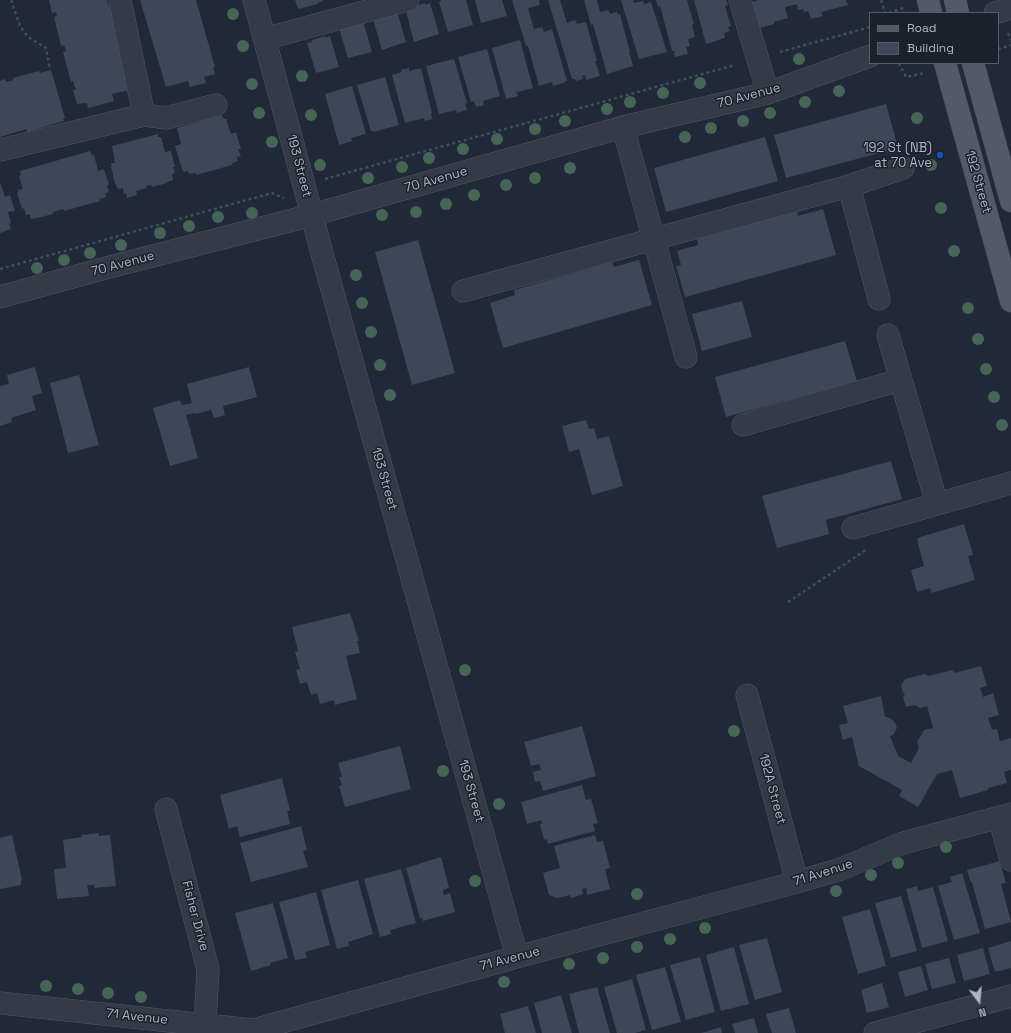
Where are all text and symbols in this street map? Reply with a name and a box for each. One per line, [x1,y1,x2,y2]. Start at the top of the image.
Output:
legend [869,12,999,64]
text: Road [907,20,936,36]
text: Building [907,40,954,56]
street label: 70 Avenue [716,80,782,112]
street label: 193 Street [283,133,315,199]
place label: 192 St (NB) at 70 Ave [863,140,932,171]
street label: 192 Street [962,149,994,215]
marker: 192 St (NB) at 70 Ave [935,150,945,160]
street label: 70 Avenue [403,164,469,196]
street label: 70 Avenue [90,248,156,280]
street label: 193 Street [368,446,400,512]
street label: 192A Street [755,752,789,826]
street label: 193 Street [455,758,487,824]
street label: 71 Avenue [791,856,855,890]
street label: Fisher Drive [178,879,212,953]
street label: 71 Avenue [478,943,542,975]
north arrow [959,981,999,1021]
text: N [977,1005,988,1020]
street label: 71 Avenue [105,1006,169,1028]

